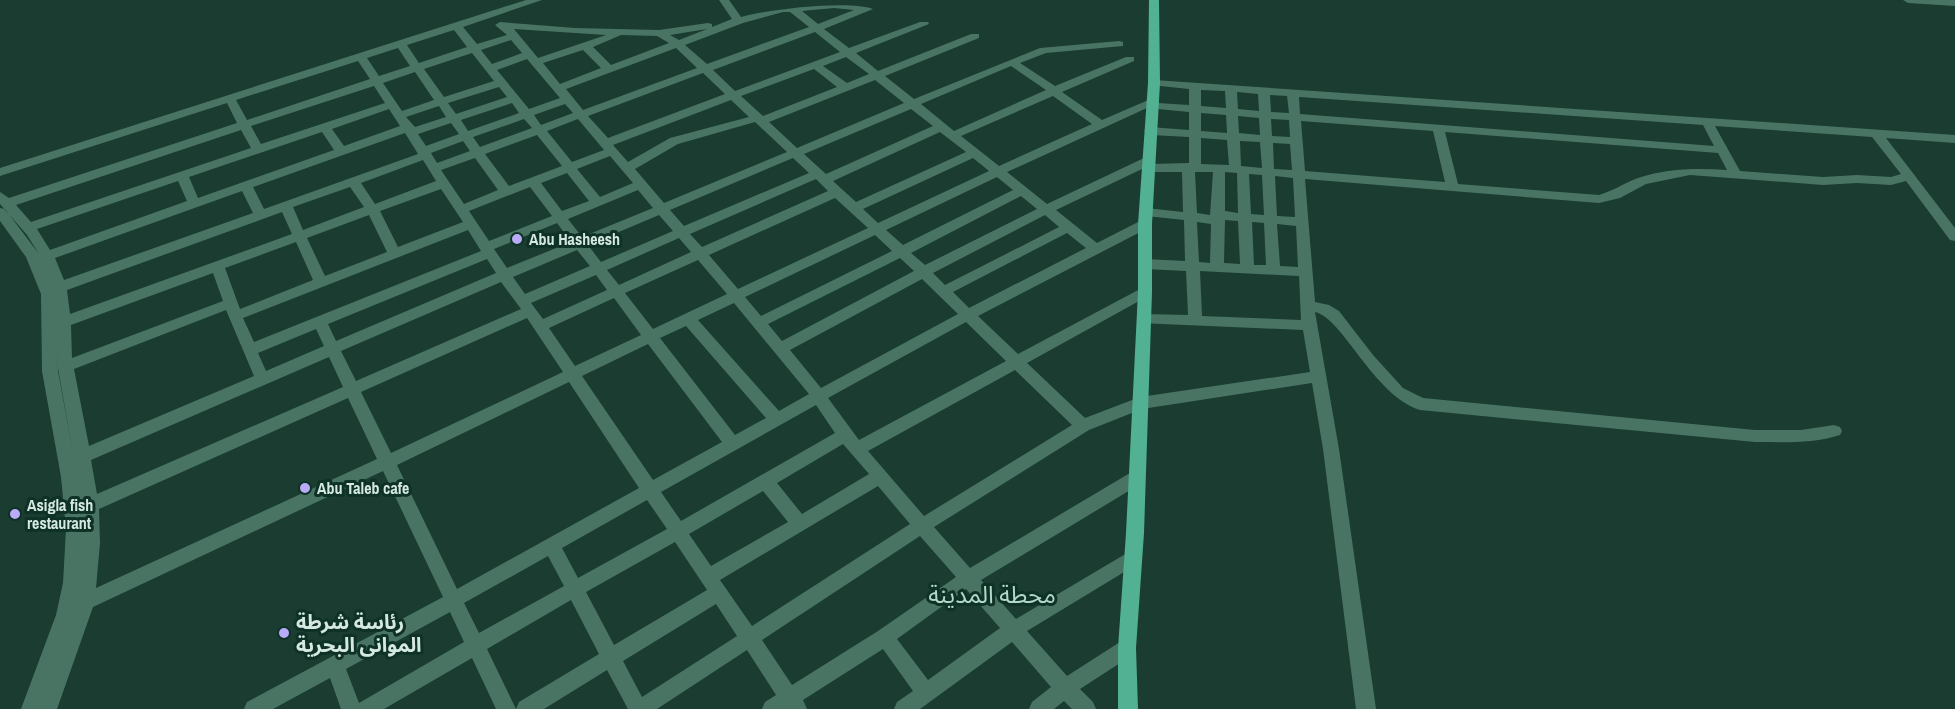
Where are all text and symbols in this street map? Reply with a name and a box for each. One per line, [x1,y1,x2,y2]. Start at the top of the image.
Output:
place label: Abu Hasheesh [529,228,620,250]
marker: Abu Hasheesh [510,232,524,246]
place label: Abu Taleb cafe [317,477,409,499]
marker: Abu Taleb cafe [298,481,312,495]
place label: Asigla fish restaurant [27,494,93,534]
marker: Asigla fish restaurant [8,507,22,521]
district label: محطة المدينة [928,578,1056,610]
place label: رئاسة شرطة الموانى البحرية [296,608,422,658]
marker: رئاسة شرطة الموانى البحرية [277,626,291,640]

